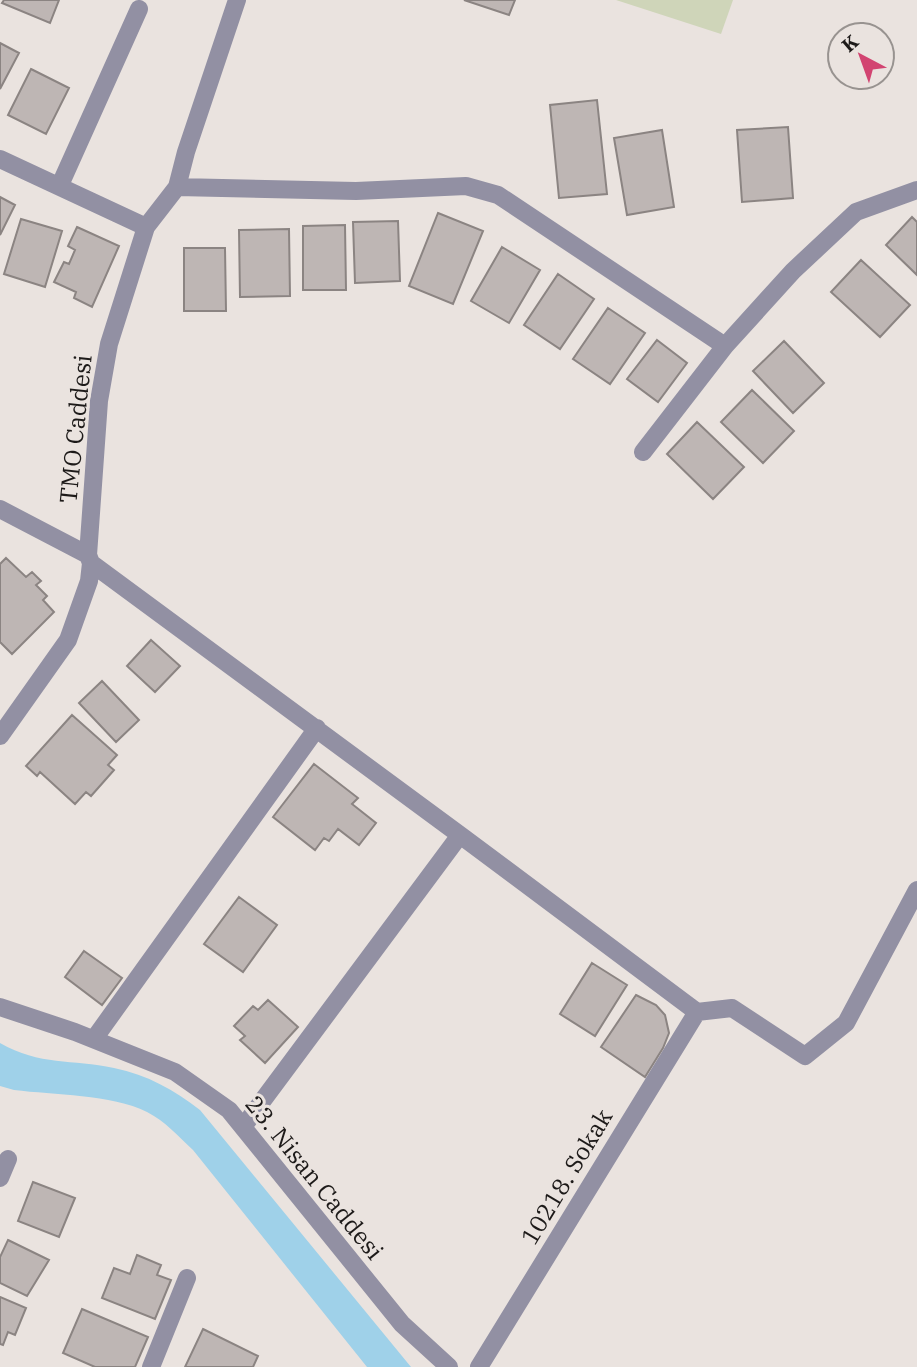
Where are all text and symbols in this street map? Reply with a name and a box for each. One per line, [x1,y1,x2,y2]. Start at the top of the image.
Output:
north arrow [826,21,896,91]
text: K [836,29,864,57]
street label: TMO Caddesi [51,353,99,505]
street label: 23. Nisan Caddesi [239,1089,391,1266]
street label: 10218. Sokak [513,1103,619,1250]

